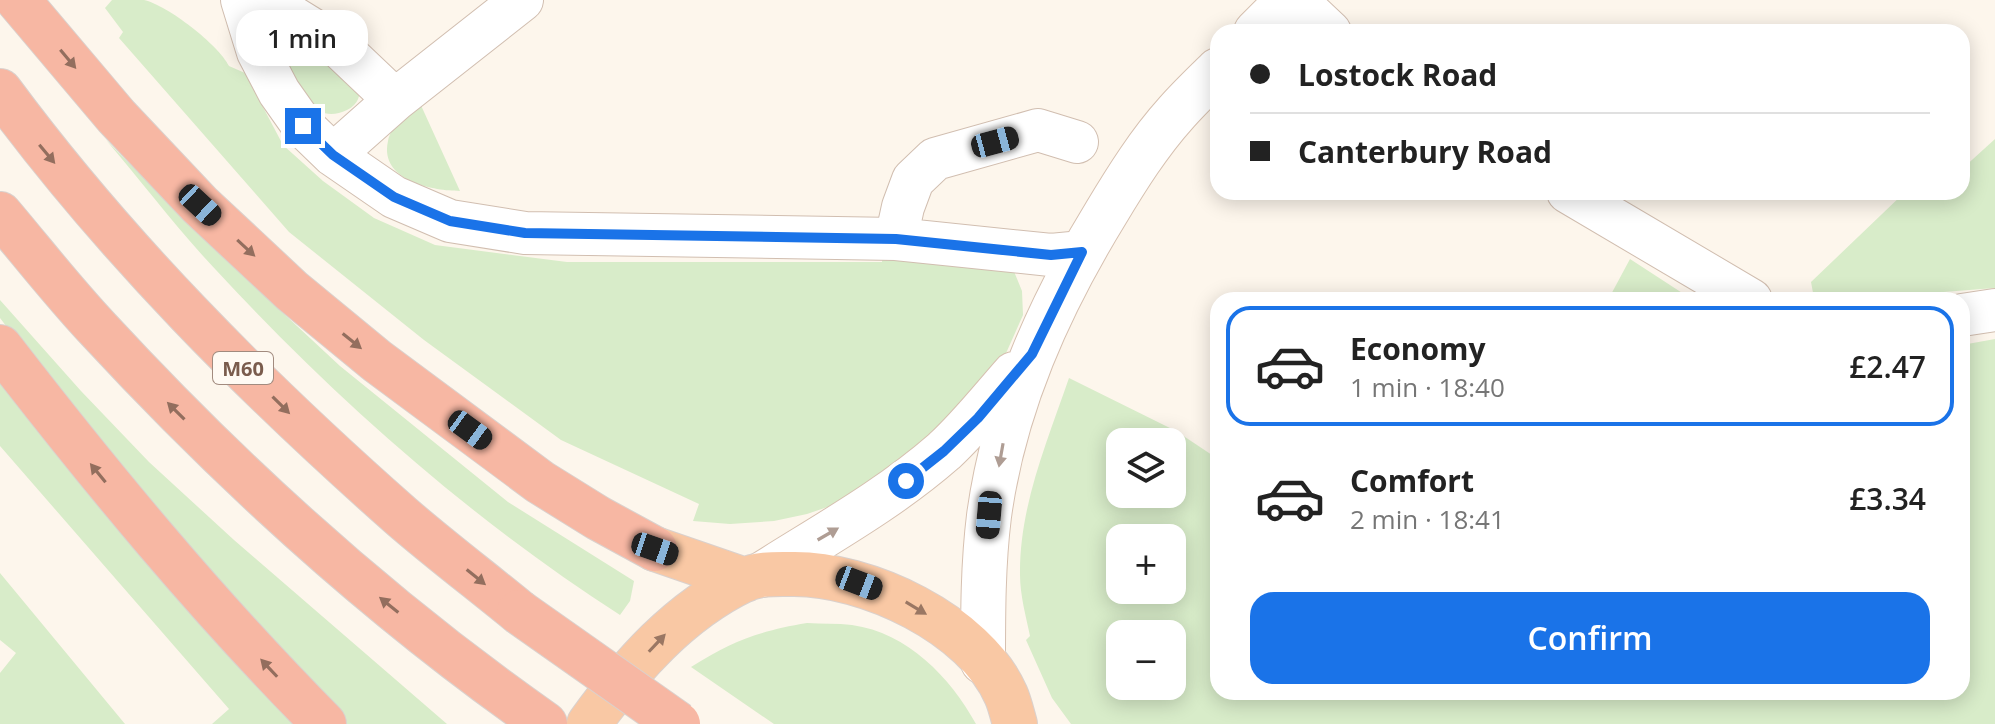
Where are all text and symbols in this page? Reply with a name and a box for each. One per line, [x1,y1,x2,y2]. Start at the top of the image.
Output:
callout: 1 min [237,10,369,66]
text: 1 min [267,20,337,56]
one-way arrow [59,49,76,69]
text: Lostock Road [1298,54,1497,95]
route end [285,108,321,144]
car [969,124,1021,160]
text: Canterbury Road [1298,131,1552,172]
one-way arrow [38,143,55,163]
car [174,180,226,230]
one-way arrow [237,239,256,257]
text: Economy [1350,328,1486,369]
icon: car [1254,330,1326,402]
one-way arrow [342,332,362,349]
text: £2.47 [1849,346,1926,387]
road number: M60 [213,352,273,384]
text: 1 min · 18:40 [1350,369,1505,405]
one-way arrow [271,396,290,414]
one-way arrow [167,402,186,421]
car [444,406,496,454]
map controls [1106,428,1186,700]
button: layers [1106,428,1186,508]
one-way arrow [995,443,1007,468]
text: Comfort [1350,460,1474,501]
icon: car [1254,462,1326,534]
one-way arrow [90,463,106,483]
route start [888,463,924,499]
text: £3.34 [1849,478,1926,519]
car [975,490,1003,540]
text: 2 min · 18:41 [1350,501,1505,537]
button: + [1106,524,1186,604]
one-way arrow [817,527,839,541]
car [628,530,682,568]
car [832,563,886,603]
one-way arrow [466,568,486,585]
button: Confirm [1250,592,1930,684]
one-way arrow [379,597,399,614]
one-way arrow [905,601,928,615]
button: − [1106,620,1186,700]
one-way arrow [647,634,666,653]
one-way arrow [261,659,279,678]

